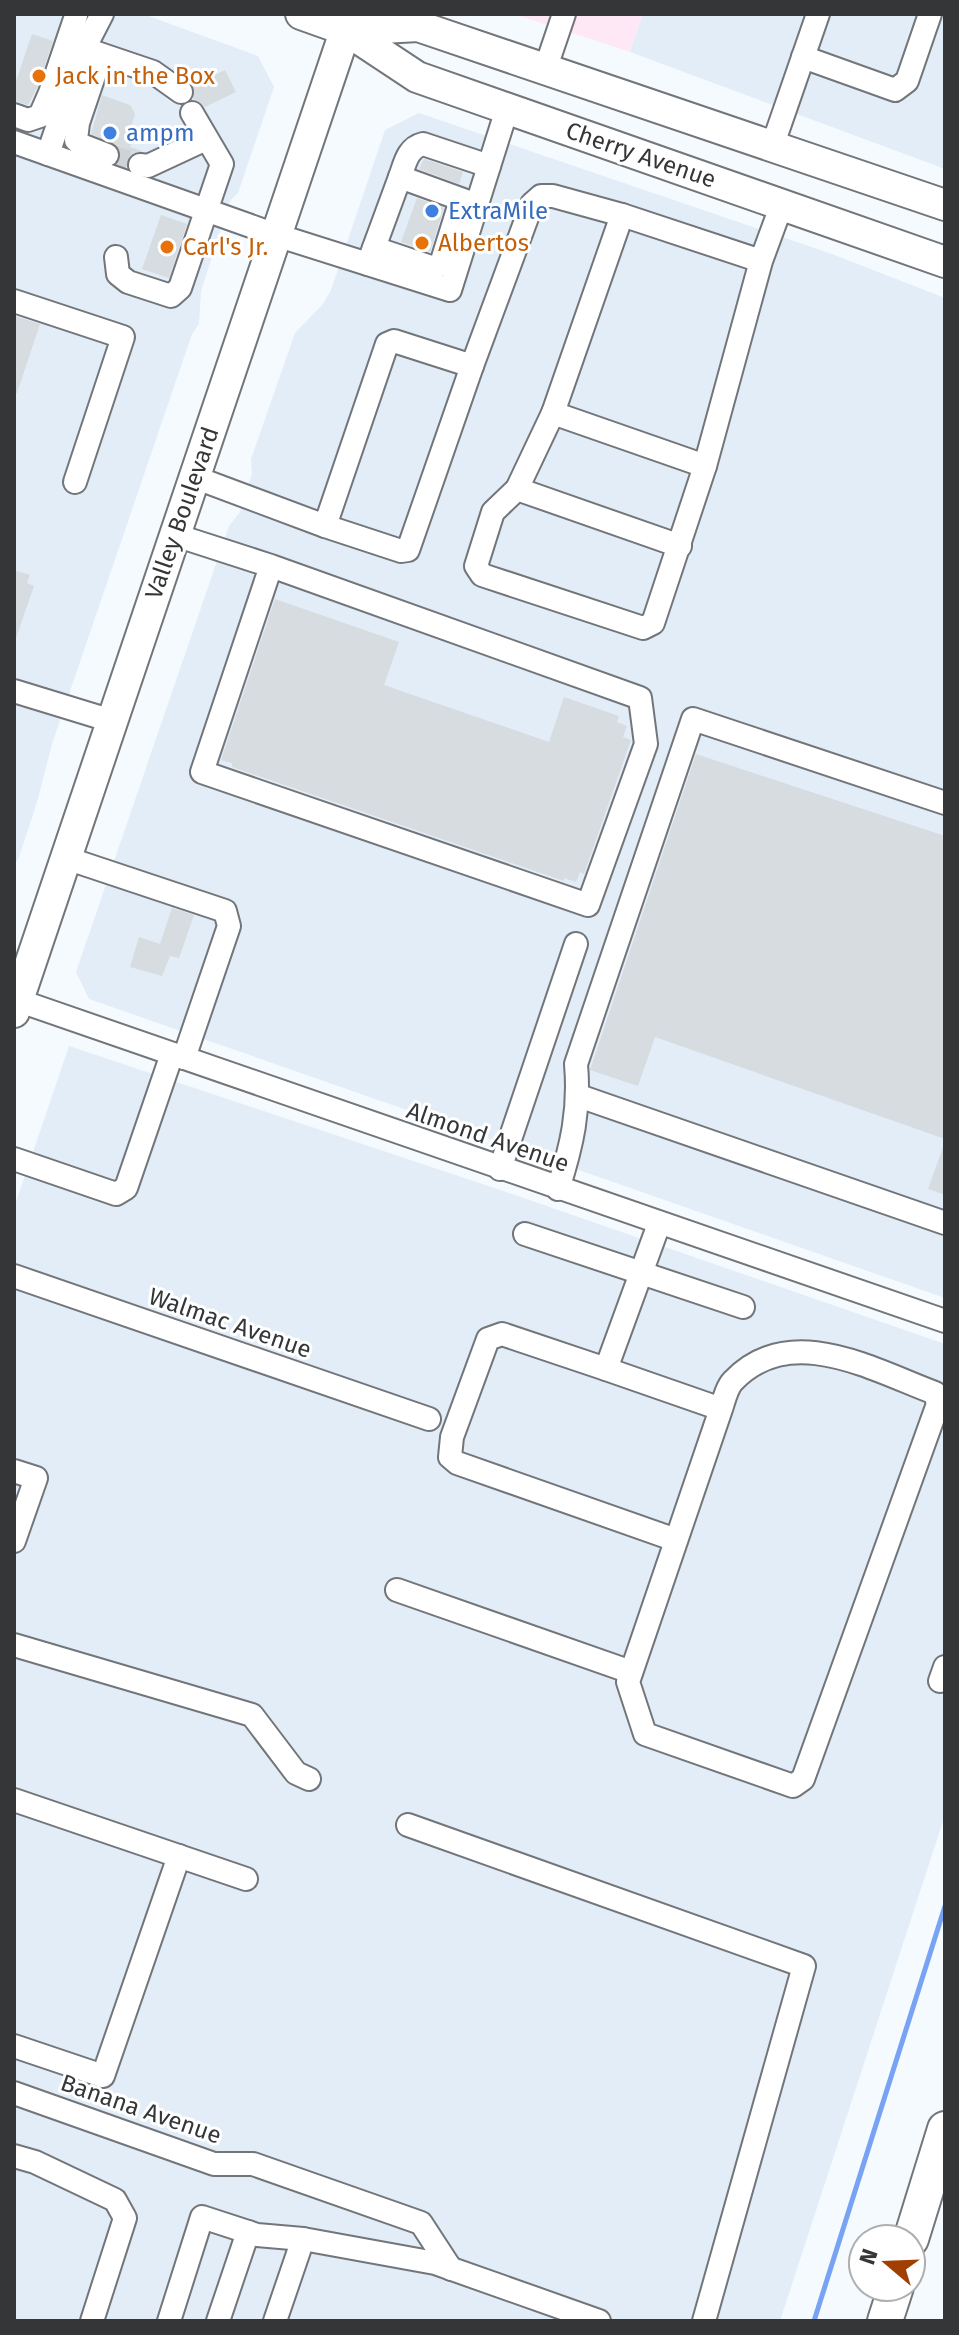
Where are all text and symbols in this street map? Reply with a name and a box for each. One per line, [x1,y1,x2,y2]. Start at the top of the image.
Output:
place label: Jack in the Box [55,62,215,90]
marker: Jack in the Box [30,67,48,85]
street label: Cherry Avenue [562,116,720,194]
place label: ampm [126,119,194,147]
marker: ampm [101,124,119,142]
place label: ExtraMile [448,197,548,225]
marker: ExtraMile [423,202,441,220]
place label: Albertos [438,229,529,257]
place label: Carl's Jr. [183,233,268,261]
marker: Albertos [413,234,431,252]
marker: Carl's Jr. [158,238,176,256]
street label: Valley Boulevard [139,423,225,603]
street label: Almond Avenue [403,1096,573,1178]
street label: Walmac Avenue [145,1282,315,1364]
street label: Banana Avenue [57,2068,225,2150]
north arrow [847,2223,927,2303]
text: N [853,2245,884,2268]

